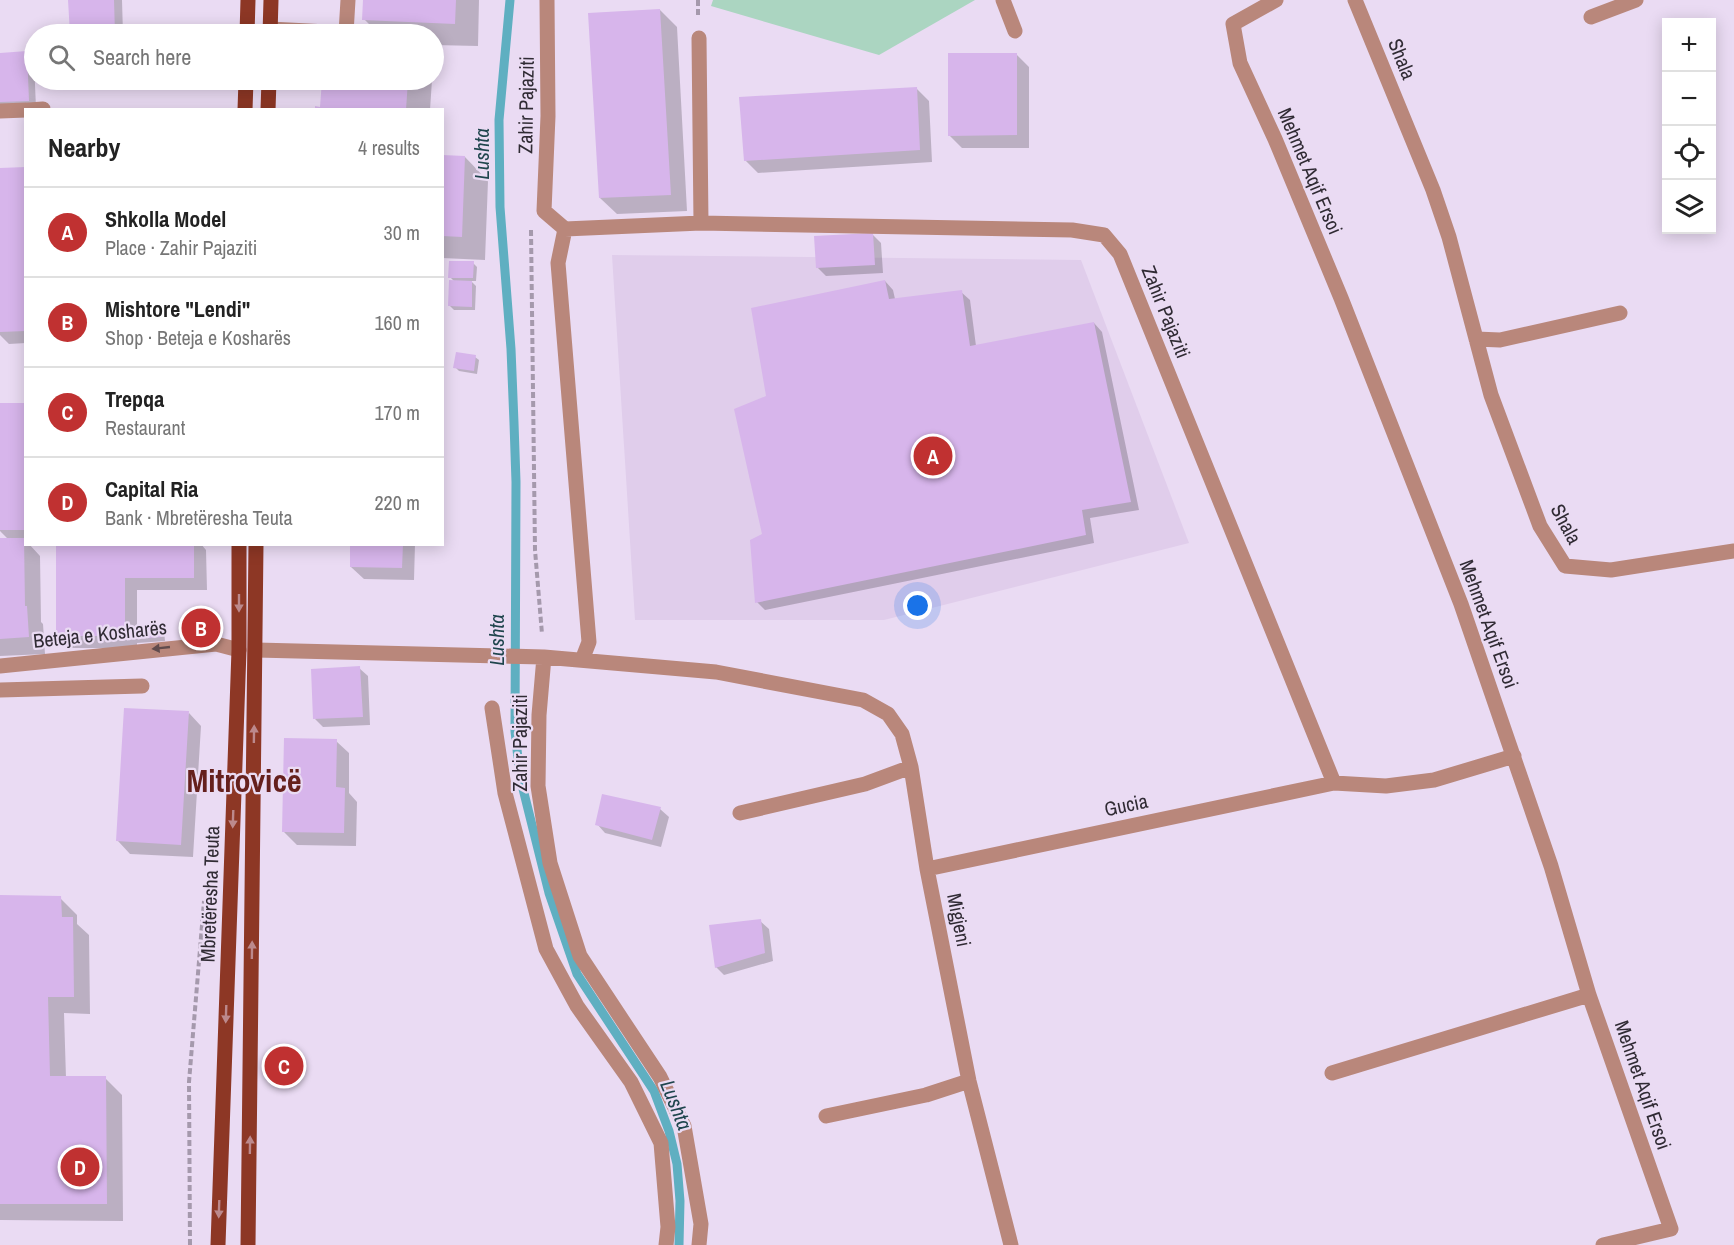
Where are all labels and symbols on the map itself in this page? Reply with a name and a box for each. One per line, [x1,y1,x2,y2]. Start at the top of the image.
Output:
street label: Shala [1382,34,1423,83]
street label: Zahir Pajaziti [511,56,540,154]
street label: Mehmet Aqif Ersoi [1272,103,1349,238]
water label: Lushta [467,128,496,180]
street label: Zahir Pajaziti [1136,262,1197,362]
pin: A [914,434,952,478]
street label: Shala [1545,499,1588,549]
street label: Mehmet Aqif Ersoi [1454,556,1525,692]
your location [903,591,932,620]
one-way arrow [234,593,244,612]
pin: B [182,606,220,650]
street label: Beteja e Kosharës [32,613,168,654]
water label: Lushta [482,614,511,666]
one-way arrow [151,643,170,653]
street label: Zahir Pajaziti [506,694,533,792]
one-way arrow [250,724,259,743]
district label: Mitrovicë [186,759,302,802]
street label: Gucia [1102,787,1150,822]
one-way arrow [229,809,238,828]
street label: Mbretëresha Teuta [194,825,225,963]
street label: Migjeni [941,891,978,949]
one-way arrow [247,940,257,959]
one-way arrow [222,1004,231,1023]
street label: Mehmet Aqif Ersoi [1609,1017,1678,1153]
pin: C [264,1044,304,1088]
water label: Lushta [653,1075,700,1134]
one-way arrow [245,1135,254,1154]
pin: D [60,1144,100,1190]
one-way arrow [215,1199,224,1218]

